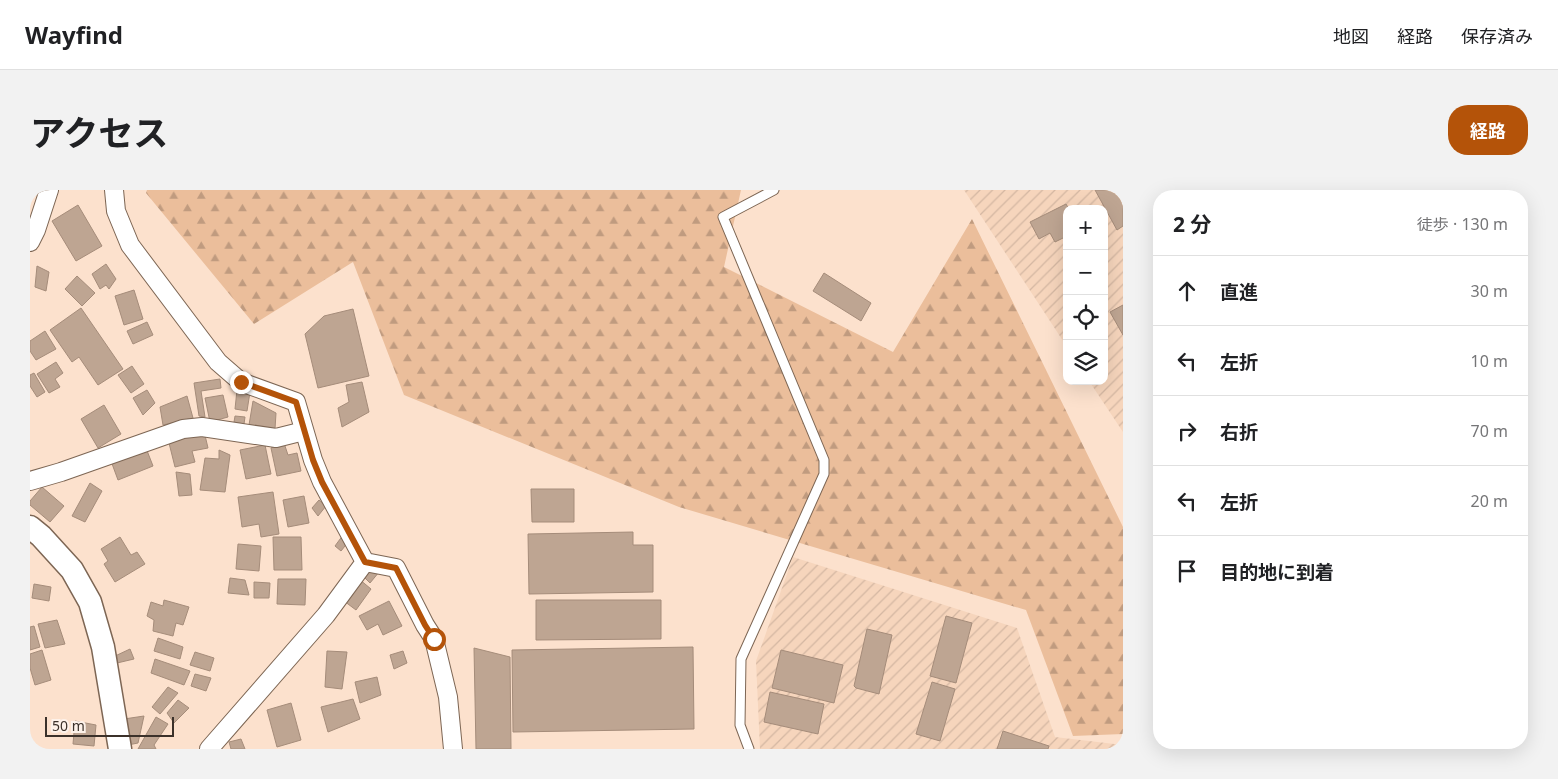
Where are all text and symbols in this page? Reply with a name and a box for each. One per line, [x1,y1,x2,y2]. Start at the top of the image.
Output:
text: Wayfind [25,18,123,51]
text: 地図 [1333,24,1369,48]
text: 経路 [1397,24,1433,48]
text: 保存済み [1461,24,1533,48]
button: 経路 [1448,105,1528,155]
text: アクセス [30,109,168,156]
map controls [1063,205,1108,385]
button: + [1063,205,1108,250]
text: 2 分 [1173,210,1211,238]
text: 徒歩 · 130 m [1417,213,1508,235]
button: − [1063,250,1108,295]
icon: ahead [1173,277,1201,305]
text: 直進 [1220,279,1258,305]
text: 30 m [1471,280,1508,302]
button: locate [1063,295,1108,340]
button: layers [1063,340,1108,385]
icon: left [1173,347,1201,375]
text: 左折 [1220,349,1258,375]
text: 10 m [1471,350,1508,372]
route end [230,371,253,394]
icon: right [1173,417,1201,445]
text: 右折 [1220,419,1258,445]
text: 70 m [1471,420,1508,442]
icon: left [1173,487,1201,515]
text: 左折 [1220,489,1258,515]
text: 20 m [1471,490,1508,512]
icon: arrive [1173,557,1201,585]
text: 目的地に到着 [1220,559,1334,585]
route start [423,628,446,651]
scale bar [45,714,174,737]
text: 50 m [52,716,85,735]

